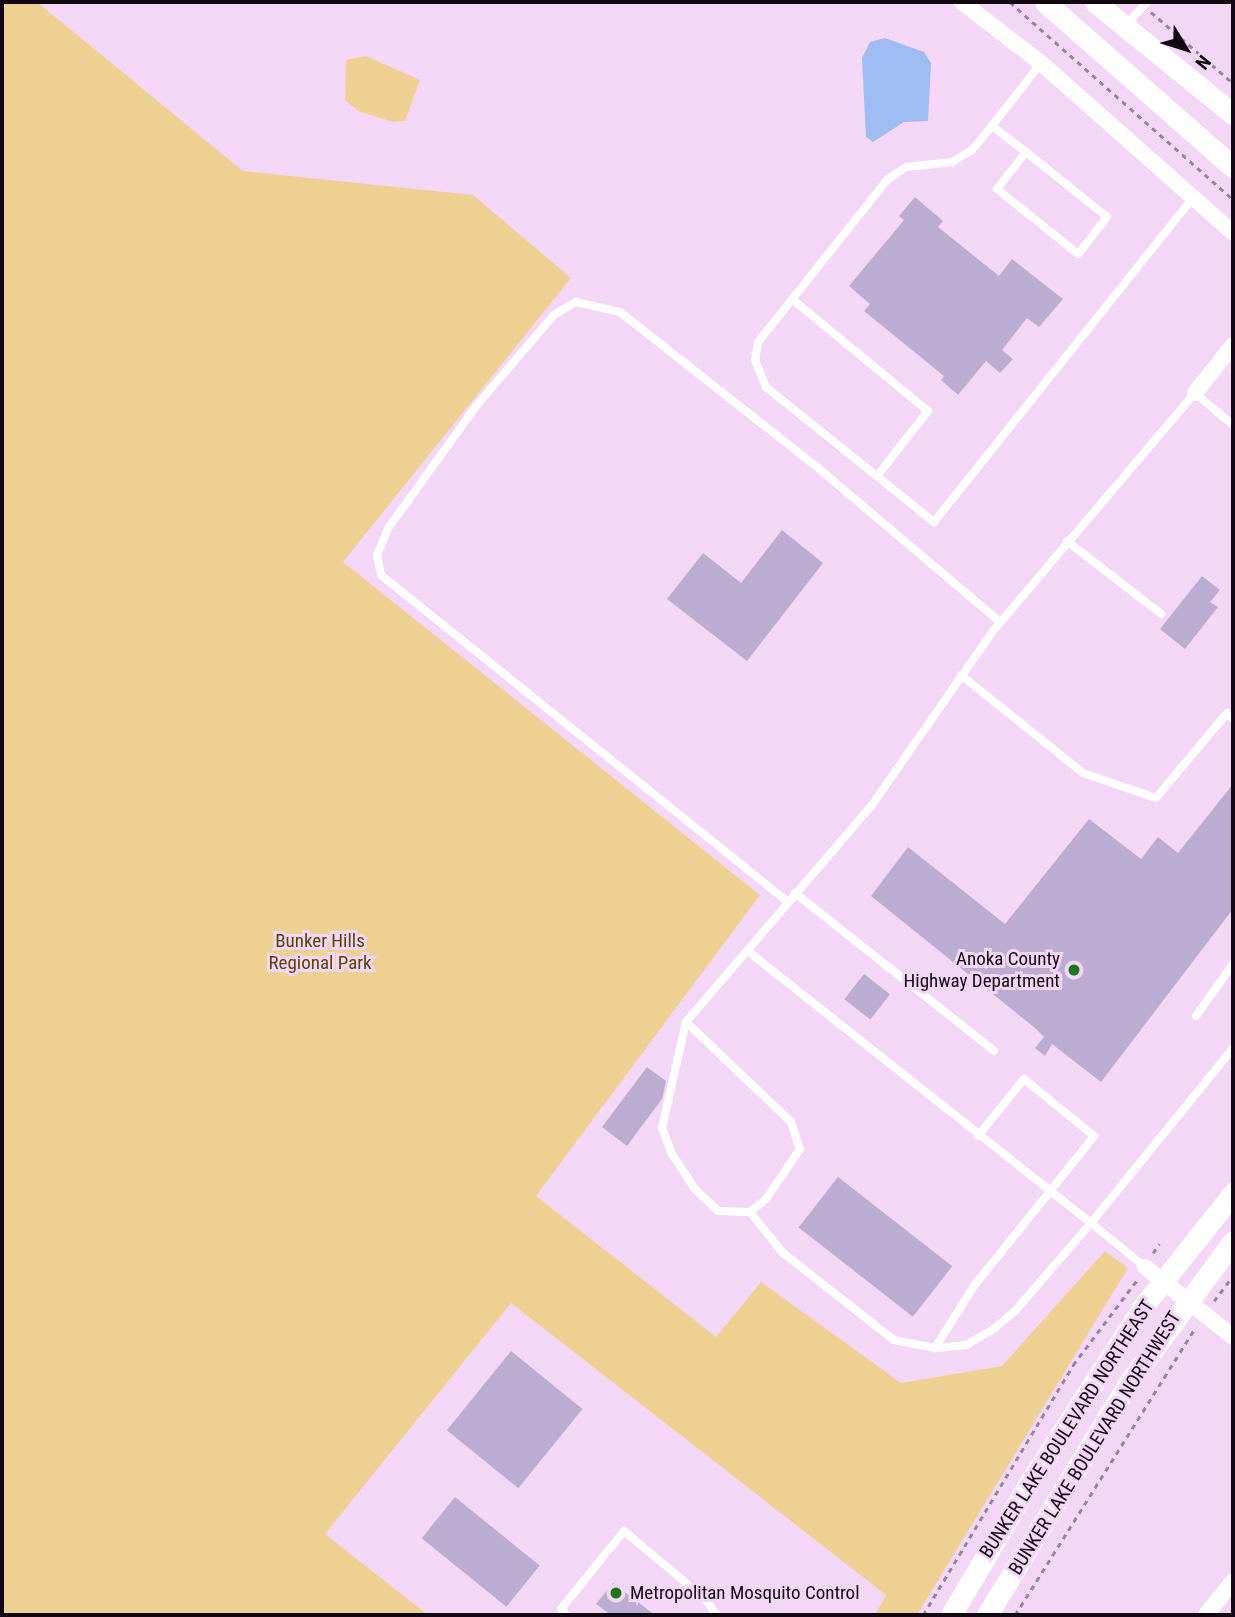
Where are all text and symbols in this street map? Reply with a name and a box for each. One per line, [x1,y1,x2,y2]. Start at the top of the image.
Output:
north arrow [1151,14,1221,84]
text: N [1190,51,1216,74]
park label: Bunker Hills Regional Park [268,930,372,974]
place label: Anoka County Highway Department [904,948,1060,992]
marker: Anoka County Highway Department [1066,962,1082,978]
street label: BUNKER LAKE BOULEVARD NORTHEAST [975,1296,1159,1562]
street label: BUNKER LAKE BOULEVARD NORTHWEST [1004,1307,1186,1579]
place label: Metropolitan Mosquito Control [630,1582,860,1604]
marker: Metropolitan Mosquito Control [608,1585,624,1601]

